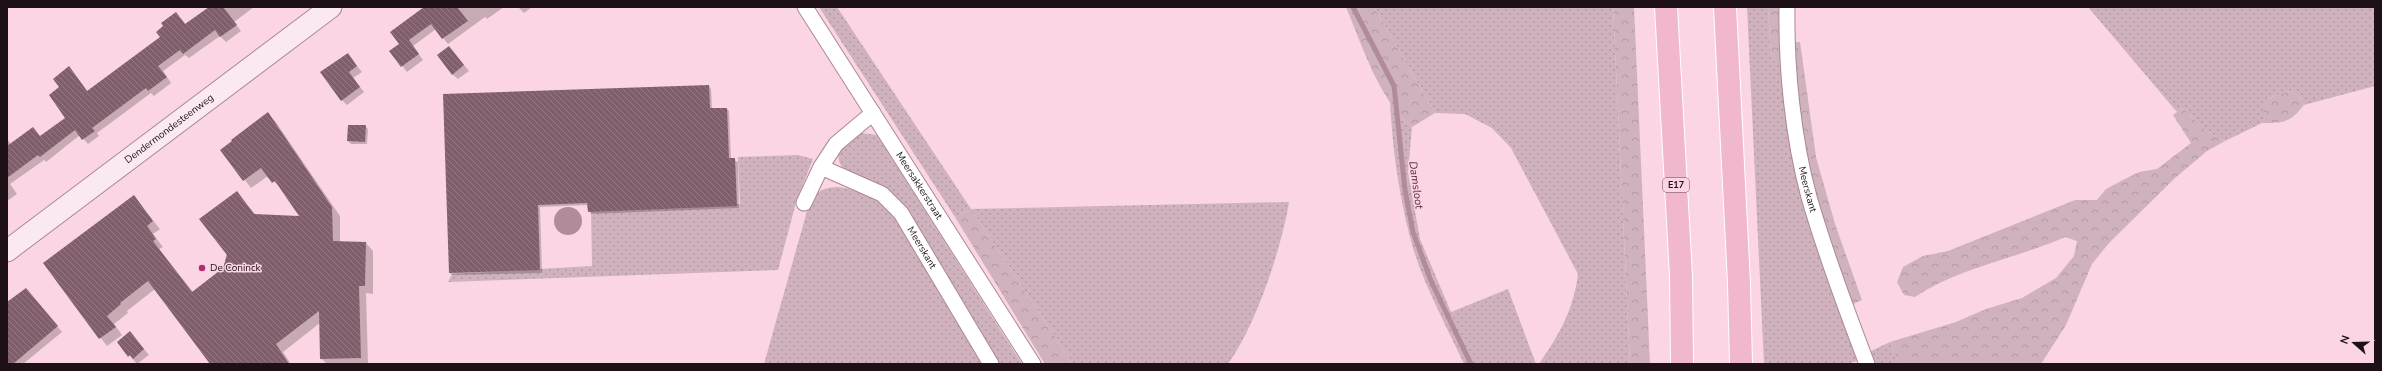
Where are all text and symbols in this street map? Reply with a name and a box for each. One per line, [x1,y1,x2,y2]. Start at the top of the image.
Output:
street label: Dendermondesteenweg [122,91,217,167]
street label: Meersakkerstraat [892,149,946,223]
water label: Damsloot [1405,160,1427,211]
street label: Meerskant [1795,165,1820,214]
road number: E17 [1663,178,1689,192]
street label: Meerskant [904,224,940,272]
place label: De Coninck [210,261,262,275]
marker: De Coninck [197,263,207,273]
north arrow [2334,323,2374,363]
text: N [2337,333,2354,346]

